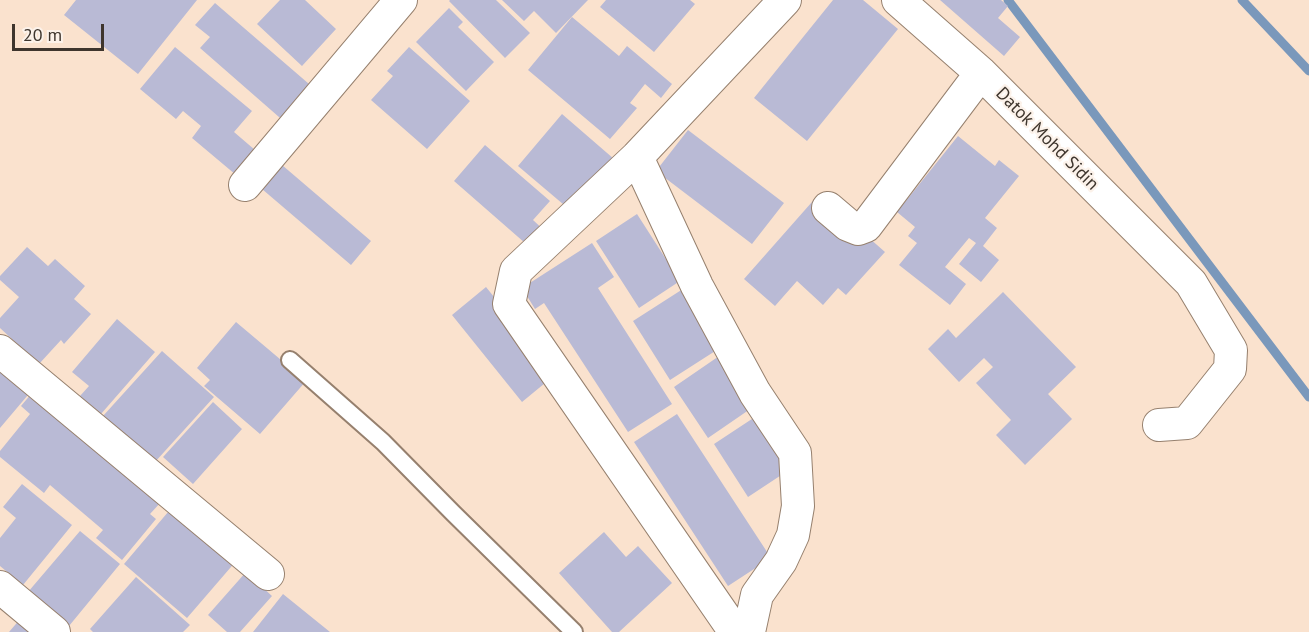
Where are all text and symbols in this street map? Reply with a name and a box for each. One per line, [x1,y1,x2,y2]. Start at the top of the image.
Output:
scale bar [15,12,106,50]
text: 20 m [23,23,62,46]
street label: Datok Mohd Sidin [991,83,1103,195]

